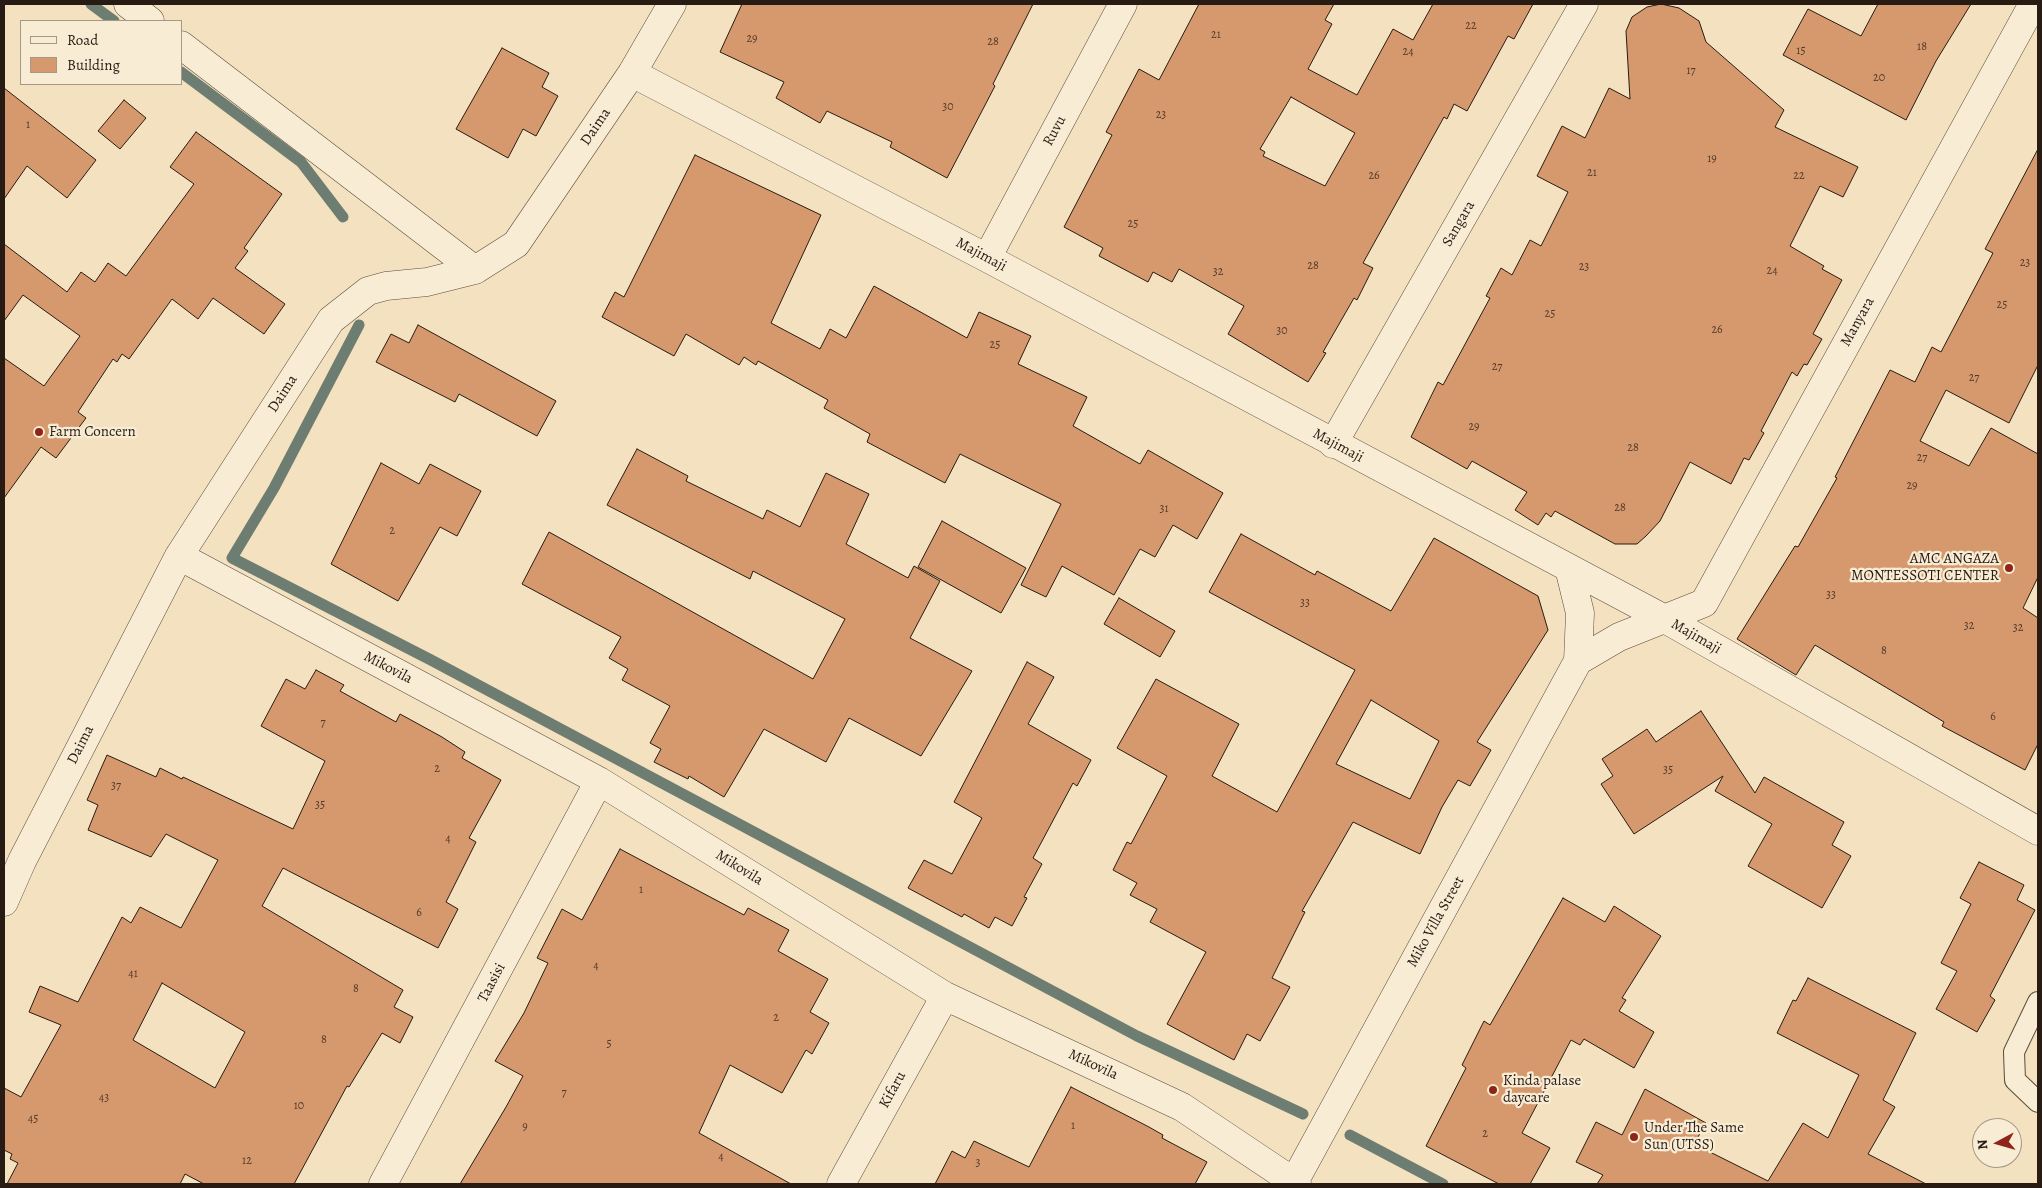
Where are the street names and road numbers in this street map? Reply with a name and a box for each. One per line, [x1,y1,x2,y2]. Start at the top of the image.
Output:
street label: Daima [577,105,615,149]
street label: Ruvu [1040,113,1070,149]
street label: Sangara [1439,198,1479,250]
street label: Majimaji [953,234,1009,276]
street label: Manyara [1837,294,1879,350]
street label: Daima [264,372,302,416]
street label: Majimaji [1310,425,1366,467]
street label: Majimaji [1668,615,1724,659]
street label: Mikovila [360,648,416,688]
street label: Daima [64,723,98,767]
street label: Mikovila [712,846,766,890]
street label: Miko Villa Street [1404,873,1468,971]
street label: Taasisi [474,960,510,1006]
street label: Mikovila [1065,1046,1121,1084]
street label: Kifaru [876,1068,910,1112]

